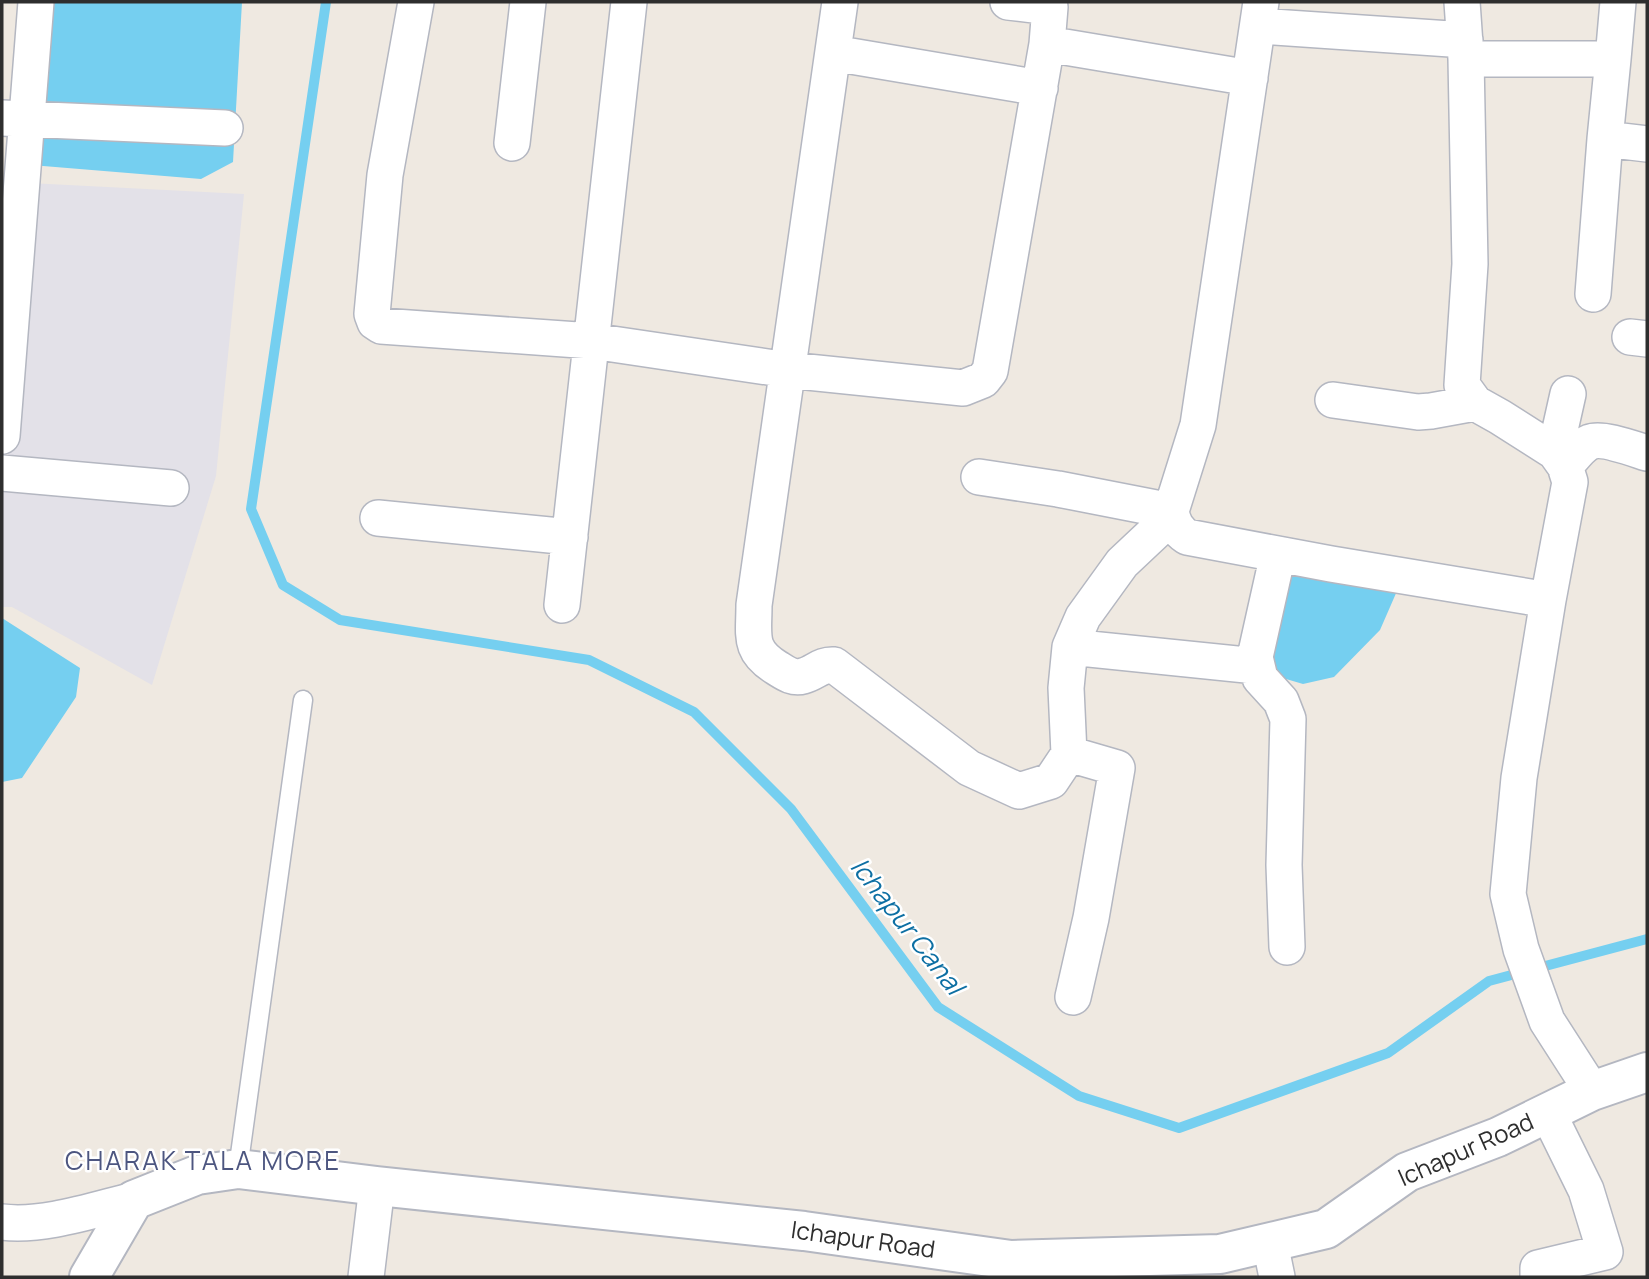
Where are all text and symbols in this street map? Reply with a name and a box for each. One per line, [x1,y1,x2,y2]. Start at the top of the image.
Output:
water label: Ichapur Canal [843,849,974,1004]
street label: Ichapur Road [1392,1104,1538,1193]
district label: CHARAK TALA MORE [65,1142,341,1178]
street label: Ichapur Road [789,1212,937,1265]

